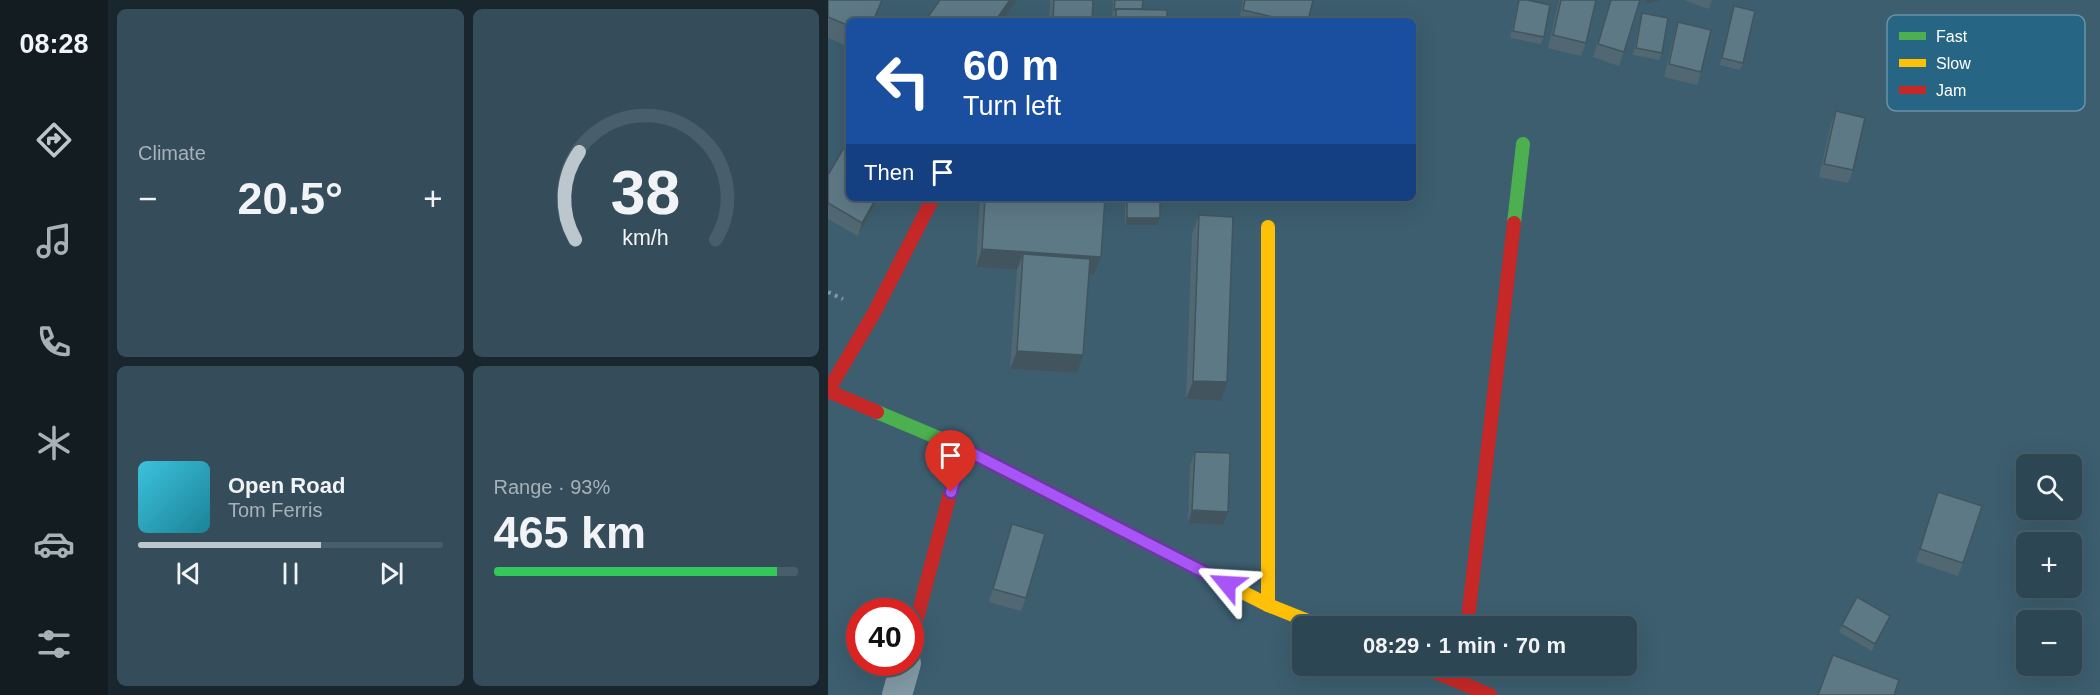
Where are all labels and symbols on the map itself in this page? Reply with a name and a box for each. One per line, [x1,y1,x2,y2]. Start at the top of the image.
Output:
legend [1887,15,2085,111]
text: Fast [1936,28,1968,45]
text: Slow [1936,55,1971,72]
text: Jam [1936,82,1966,99]
pin [925,430,976,492]
position arrow [1195,552,1259,616]
speed limit sign: 40 [846,598,924,676]

